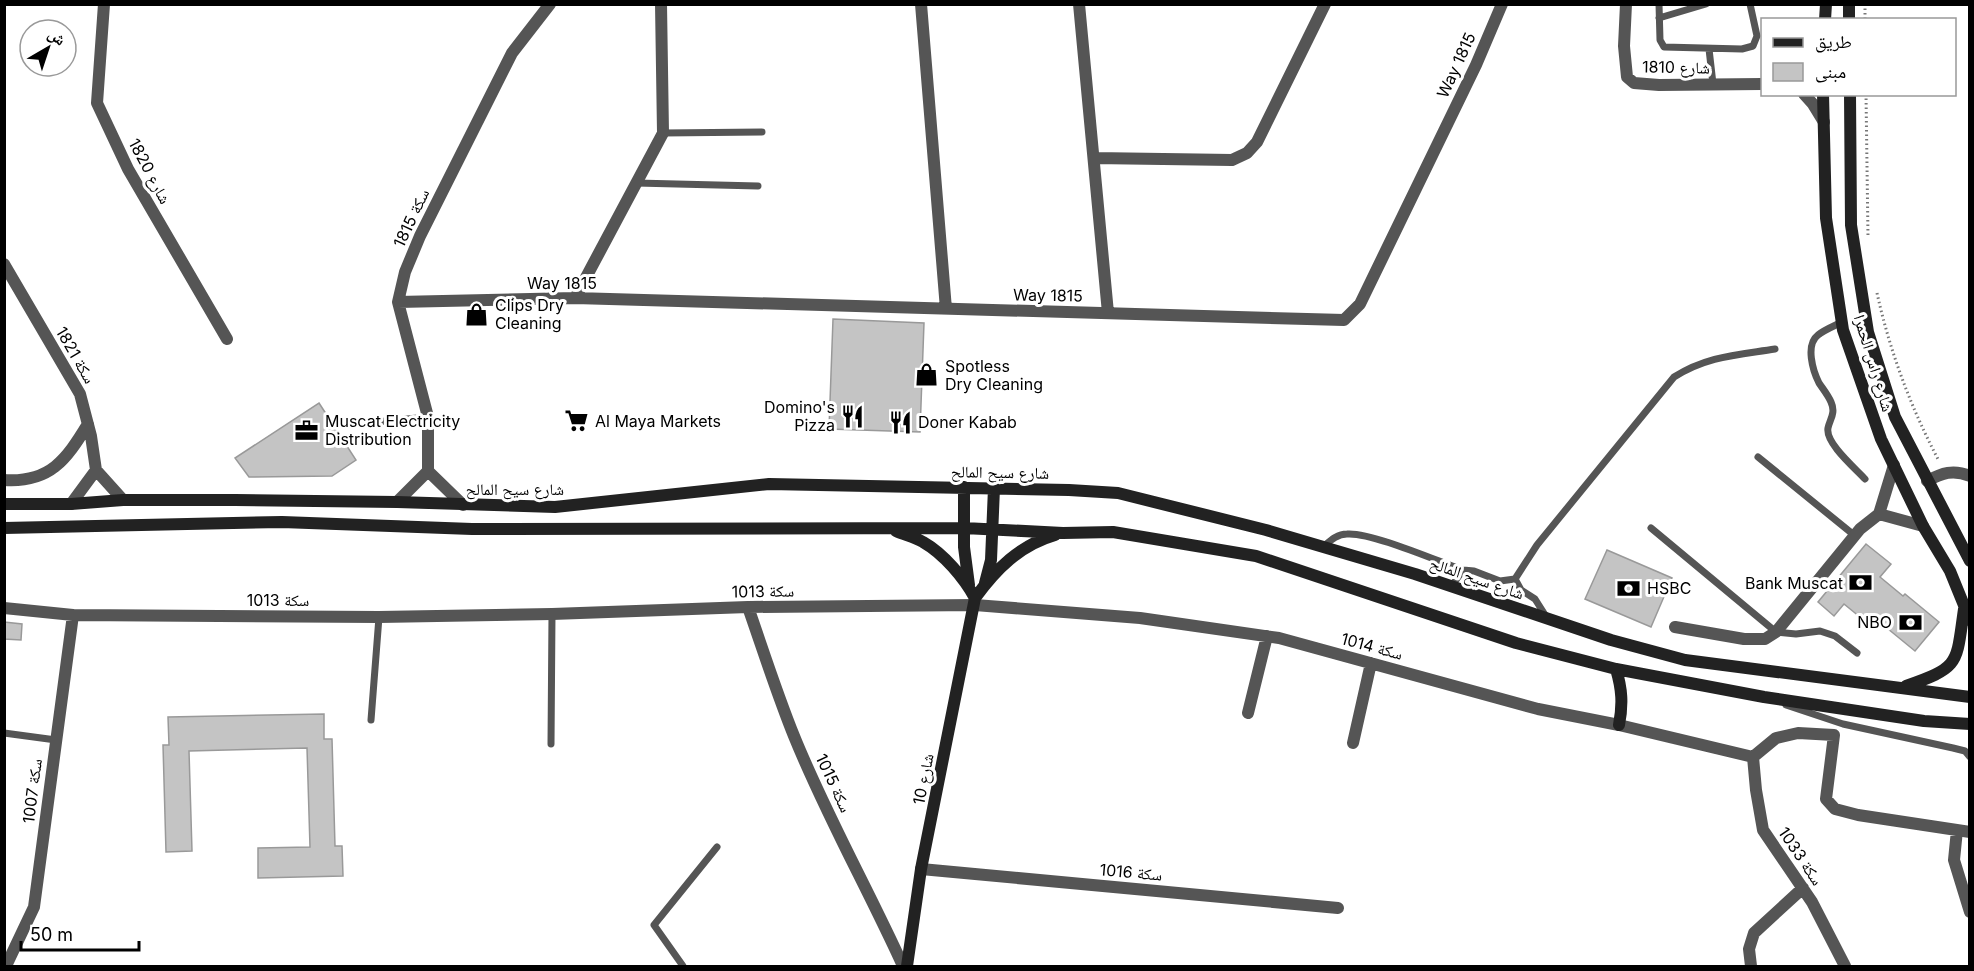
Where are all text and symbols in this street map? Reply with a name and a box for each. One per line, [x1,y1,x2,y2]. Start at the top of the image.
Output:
north arrow [18,18,78,78]
legend [1761,18,1956,96]
text: ش [45,23,70,49]
street label: Way 1815 [1432,29,1480,101]
text: طريق [1815,31,1852,53]
street label: شارع 1810 [1642,56,1710,79]
text: مبنى [1815,61,1846,83]
street label: 1820 شارع [124,135,176,208]
street label: سكة 1815 [389,186,433,250]
street label: Way 1815 [527,273,597,293]
street label: Way 1815 [1013,284,1083,306]
place label: Clips Dry Cleaning [495,295,564,333]
shop icon: Clips Dry Cleaning [464,301,490,327]
street label: شارع راس الحمرا [1849,312,1898,414]
street label: سكة 1821 [52,323,100,387]
place label: Spotless Dry Cleaning [945,356,1043,394]
shop icon: Spotless Dry Cleaning [914,362,940,388]
place label: Domino's Pizza [764,397,835,435]
restaurant icon: Domino's Pizza [840,403,866,429]
supermarket icon: Al Maya Markets [564,408,590,434]
restaurant icon: Doner Kabab [887,409,913,435]
place label: Muscat Electricity Distribution [325,411,460,449]
place label: Al Maya Markets [595,411,721,431]
place label: Doner Kabab [918,412,1017,432]
office icon: Muscat Electricity Distribution [294,417,320,443]
street label: شارع سيح المالح [951,461,1049,484]
street label: شارع سيح المالح [466,479,564,500]
street label: شارع سيح المالح [1427,553,1527,604]
bank icon: Bank Muscat [1848,570,1874,596]
place label: Bank Muscat [1745,573,1843,593]
bank icon: HSBC [1616,575,1642,601]
place label: HSBC [1647,578,1691,598]
street label: سكة 1013 [732,580,794,602]
street label: سكة 1013 [247,590,309,610]
bank icon: NBO [1897,609,1923,635]
place label: NBO [1857,612,1892,632]
street label: سكة 1014 [1339,628,1405,664]
street label: سكة 1015 [812,750,856,816]
street label: شارع 10 [908,752,939,806]
street label: سكة 1007 [18,758,46,824]
street label: سكة 1033 [1774,823,1828,889]
street label: سكة 1016 [1099,859,1163,885]
scale bar [21,914,140,952]
text: 50 m [30,924,73,945]

